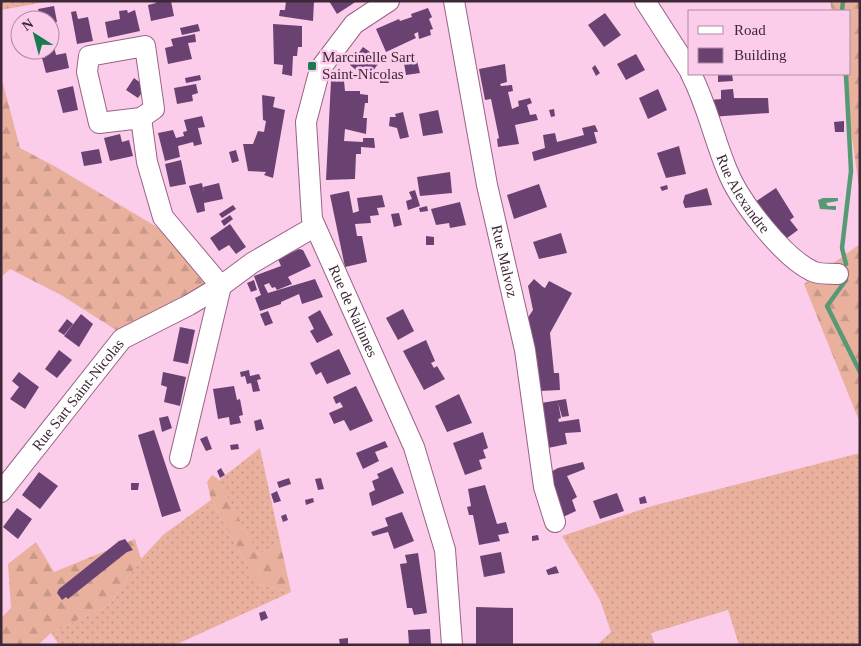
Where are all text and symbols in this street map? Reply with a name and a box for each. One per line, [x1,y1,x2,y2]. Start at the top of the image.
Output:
north arrow [10,10,60,60]
legend [688,10,851,75]
text: N [19,16,36,34]
text: Road [734,22,766,38]
text: Building [734,47,787,63]
place label: Marcinelle Sart Saint-Nicolas [322,49,416,82]
marker: Marcinelle Sart Saint-Nicolas [306,60,318,72]
street label: Rue Alexandre [714,152,773,237]
street label: Rue Malvoz [488,223,521,299]
street label: Rue de Nalinnes [326,262,381,360]
street label: Rue Sart Saint-Nicolas [29,336,127,454]

